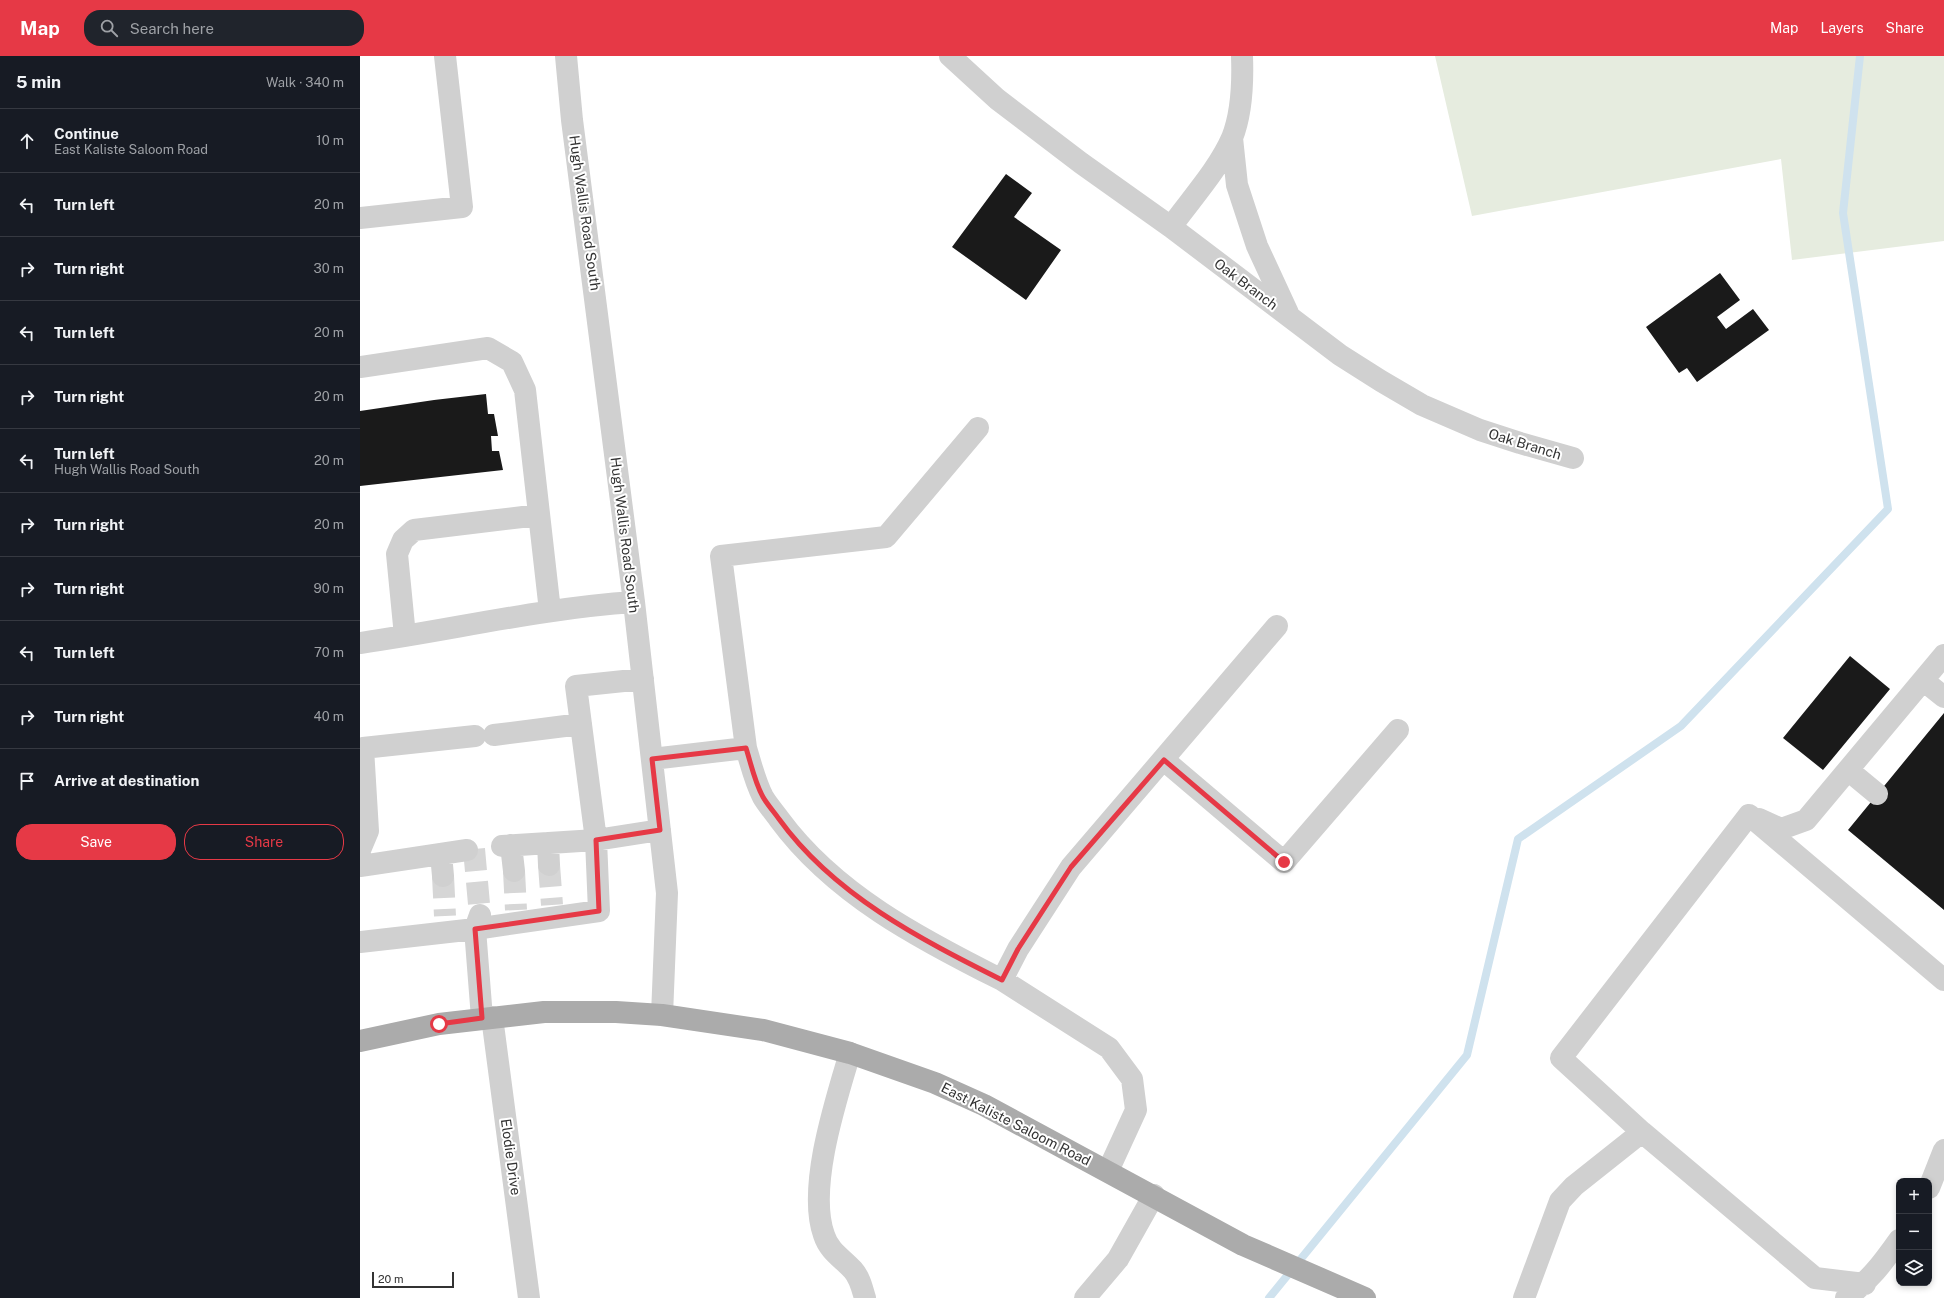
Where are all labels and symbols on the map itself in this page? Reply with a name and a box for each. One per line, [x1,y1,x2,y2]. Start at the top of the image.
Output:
street label: Hugh Wallis Road South [566,134,604,292]
street label: Oak Branch [1211,255,1281,313]
street label: Oak Branch [1487,425,1563,463]
street label: Hugh Wallis Road South [608,456,642,614]
route end [1275,853,1293,871]
route start [430,1015,448,1033]
street label: East Kaliste Saloom Road [939,1079,1093,1169]
street label: Elodie Drive [498,1118,524,1196]
scale bar [372,1270,454,1289]

